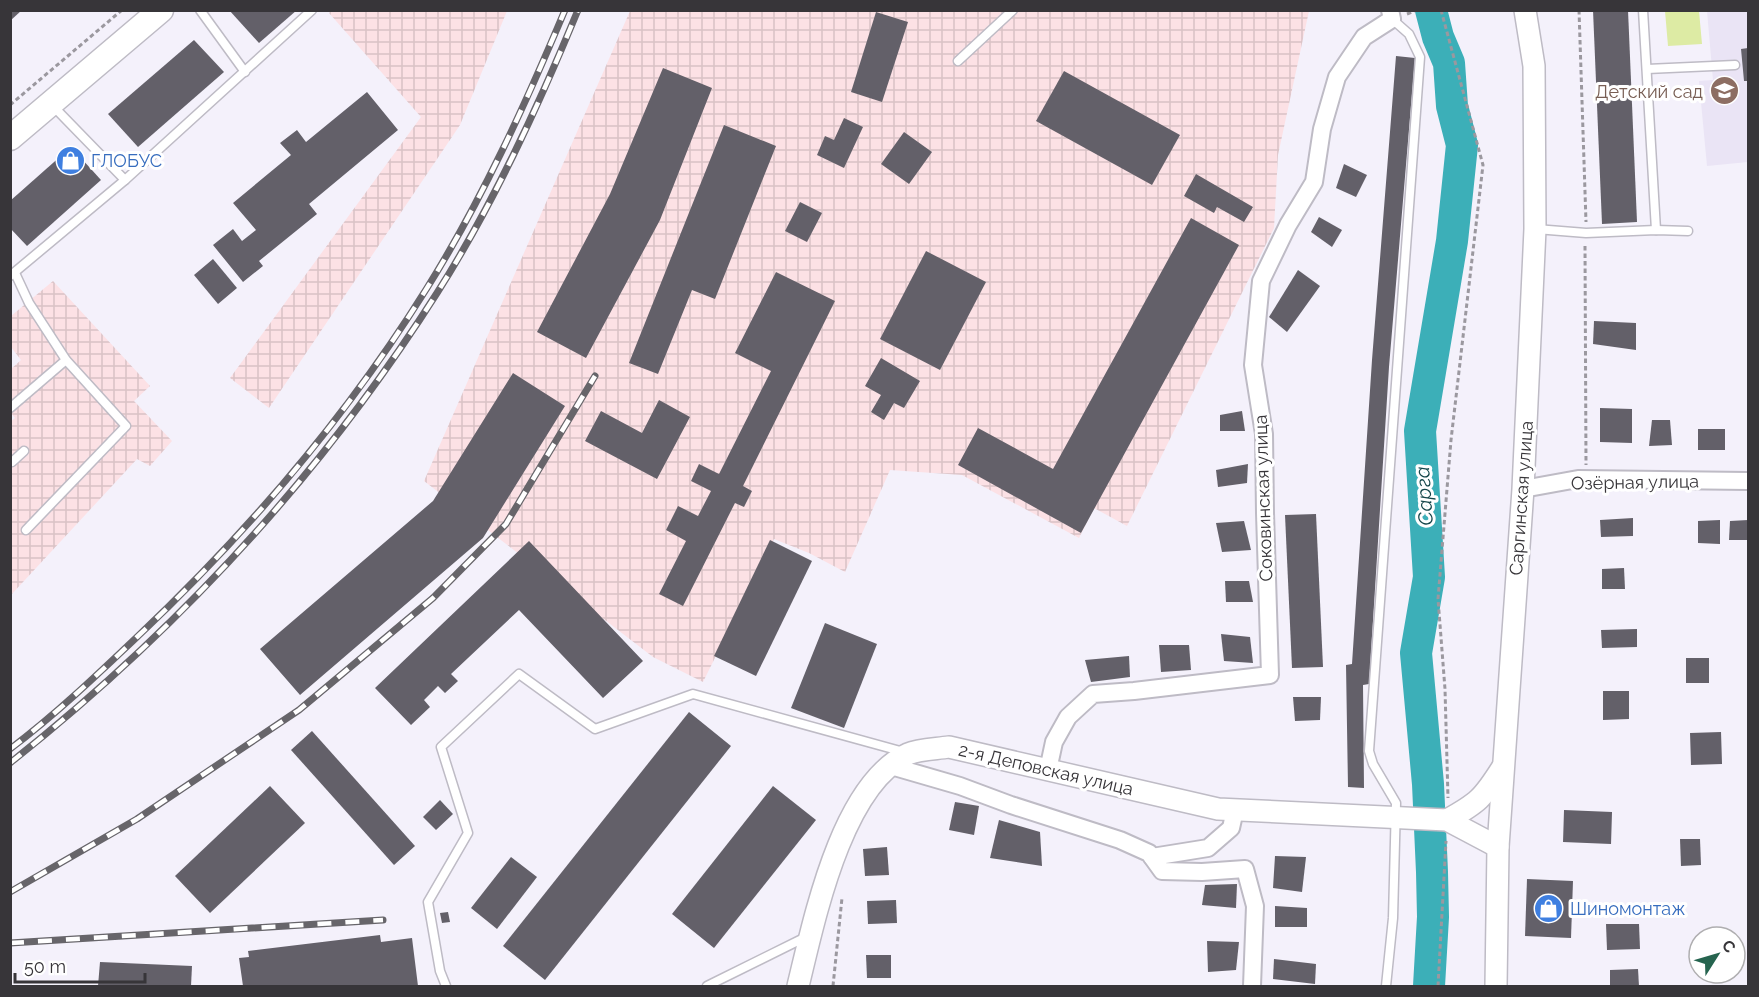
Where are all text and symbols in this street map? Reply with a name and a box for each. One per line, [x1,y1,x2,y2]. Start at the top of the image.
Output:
school or university icon: Детский сад [1708,75,1740,107]
place label: Детский сад [1595,81,1703,102]
shop icon: ГЛОБУС [54,144,86,176]
place label: ГЛОБУС [91,150,162,171]
street label: Соковинская улица [1250,414,1276,582]
street label: Саргинская улица [1505,420,1537,576]
water label: Сарга [1410,465,1438,527]
street label: Озёрная улица [1571,470,1699,494]
street label: 2-я Деповская улица [957,739,1135,799]
shop icon: Шиномонтаж [1533,892,1565,924]
place label: Шиномонтаж [1570,898,1685,919]
north arrow [1687,925,1747,985]
text: С [1718,936,1739,956]
scale bar [15,946,146,984]
text: 50 m [24,956,66,977]

